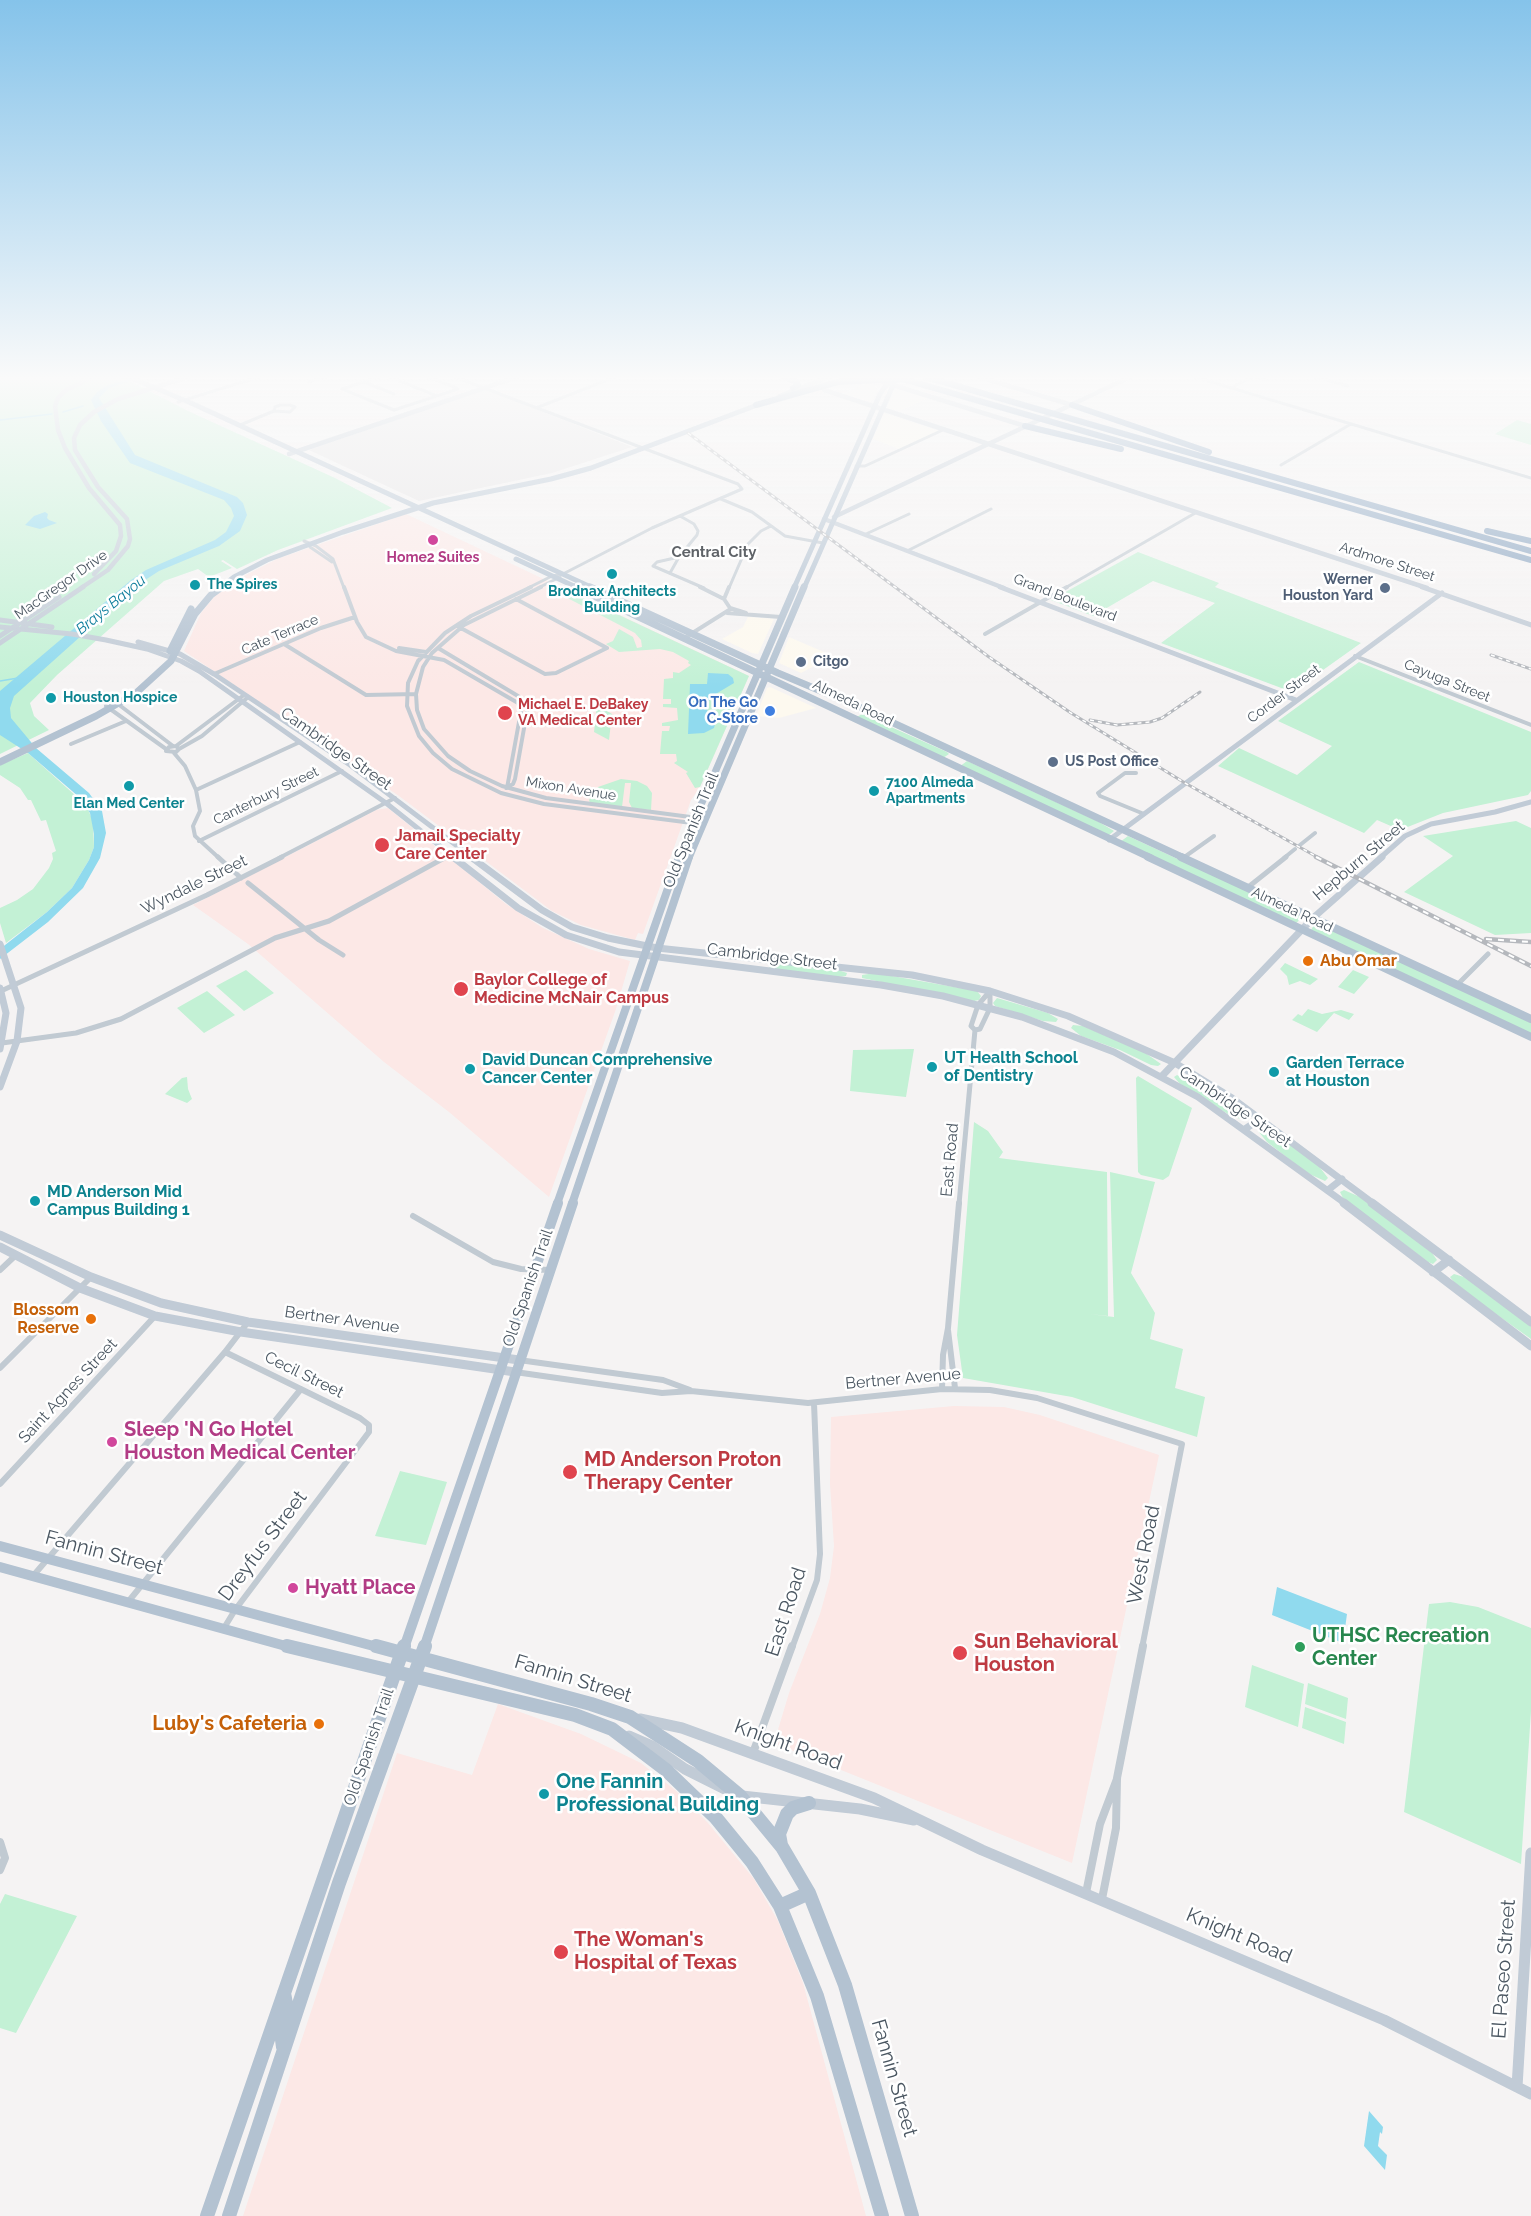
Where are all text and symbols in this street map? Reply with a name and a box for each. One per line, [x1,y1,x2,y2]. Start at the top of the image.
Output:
marker: Home2 Suites [426,533,440,547]
street label: Ardmore Street [1337,539,1437,585]
district label: Central City [672,543,756,561]
street label: MacGregor Drive [11,547,111,623]
place label: Home2 Suites [387,550,479,566]
marker: Brodnax Architects Building [605,567,619,581]
water label: Brays Bayou [73,571,149,639]
street label: Grand Boulevard [1011,571,1119,625]
place label: Werner Houston Yard [1283,572,1373,604]
place label: The Spires [207,577,277,593]
marker: The Spires [188,578,202,592]
marker: Werner Houston Yard [1378,581,1392,595]
place label: Brodnax Architects Building [548,584,676,616]
street label: Cate Terrace [239,611,321,659]
place label: Citgo [813,654,849,670]
marker: Citgo [794,655,808,669]
street label: Cayuga Street [1401,656,1493,706]
street label: Corder Street [1244,661,1324,727]
street label: Almeda Road [810,676,896,730]
place label: Houston Hospice [63,690,177,706]
marker: Houston Hospice [44,691,58,705]
place label: On The Go C-Store [688,695,758,728]
place label: Michael E. DeBakey VA Medical Center [518,697,648,730]
street label: Cambridge Street [277,704,395,794]
marker: Michael E. DeBakey VA Medical Center [496,704,514,722]
marker: On The Go C-Store [763,704,777,718]
place label: US Post Office [1065,754,1159,770]
marker: US Post Office [1046,755,1060,769]
street label: Canterbury Street [211,763,321,829]
street label: Old Spanish Trail [659,769,723,891]
street label: Mixon Avenue [525,774,617,804]
place label: 7100 Almeda Apartments [886,775,974,808]
marker: Elan Med Center [122,779,136,793]
marker: 7100 Almeda Apartments [867,784,881,798]
place label: Elan Med Center [74,796,184,812]
street label: Hepburn Street [1309,817,1409,905]
place label: Jamail Specialty Care Center [395,826,521,864]
marker: Jamail Specialty Care Center [373,836,391,854]
street label: Wyndale Street [138,851,250,919]
street label: Almeda Road [1249,884,1335,936]
street label: Cambridge Street [706,939,838,975]
place label: Abu Omar [1320,951,1397,971]
marker: Abu Omar [1301,954,1315,968]
place label: Baylor College of Medicine McNair Campus [474,970,669,1008]
marker: Baylor College of Medicine McNair Campus [452,980,470,998]
place label: UT Health School of Dentistry [944,1048,1078,1086]
place label: David Duncan Comprehensive Cancer Center [482,1050,712,1088]
place label: Garden Terrace at Houston [1286,1053,1404,1091]
marker: UT Health School of Dentistry [925,1060,939,1074]
marker: David Duncan Comprehensive Cancer Center [463,1062,477,1076]
street label: Cambridge Street [1175,1062,1295,1152]
marker: Garden Terrace at Houston [1267,1065,1281,1079]
street label: East Road [937,1122,963,1198]
place label: MD Anderson Mid Campus Building 1 [47,1182,190,1220]
marker: MD Anderson Mid Campus Building 1 [28,1194,42,1208]
street label: Old Spanish Trail [499,1227,557,1349]
place label: Blossom Reserve [13,1300,79,1338]
street label: Bertner Avenue [283,1302,401,1338]
marker: Blossom Reserve [84,1312,98,1326]
street label: Saint Agnes Street [15,1335,121,1447]
street label: Cecil Street [261,1348,347,1402]
street label: Bertner Avenue [845,1364,961,1394]
place label: Sleep 'N Go Hotel Houston Medical Center [124,1418,356,1465]
marker: Sleep 'N Go Hotel Houston Medical Center [105,1435,119,1449]
place label: MD Anderson Proton Therapy Center [584,1448,781,1495]
marker: MD Anderson Proton Therapy Center [561,1463,579,1481]
street label: Dreyfus Street [214,1486,312,1606]
street label: West Road [1123,1503,1165,1607]
street label: Fannin Street [42,1526,166,1580]
street label: East Road [760,1564,812,1660]
place label: Hyatt Place [305,1576,416,1600]
marker: Hyatt Place [286,1581,300,1595]
place label: UTHSC Recreation Center [1312,1624,1489,1671]
place label: Sun Behavioral Houston [974,1630,1118,1677]
marker: UTHSC Recreation Center [1293,1640,1307,1654]
marker: Sun Behavioral Houston [951,1644,969,1662]
street label: Fannin Street [512,1650,634,1708]
street label: Old Spanish Trail [340,1686,398,1808]
place label: Luby's Cafeteria [152,1712,307,1736]
street label: Knight Road [731,1714,845,1776]
marker: Luby's Cafeteria [312,1717,326,1731]
place label: One Fannin Professional Building [556,1770,759,1817]
marker: One Fannin Professional Building [537,1787,551,1801]
street label: El Paseo Street [1487,1898,1521,2040]
street label: Knight Road [1182,1903,1296,1969]
place label: The Woman's Hospital of Texas [574,1928,737,1975]
marker: The Woman's Hospital of Texas [552,1943,570,1961]
street label: Fannin Street [866,2016,922,2140]

